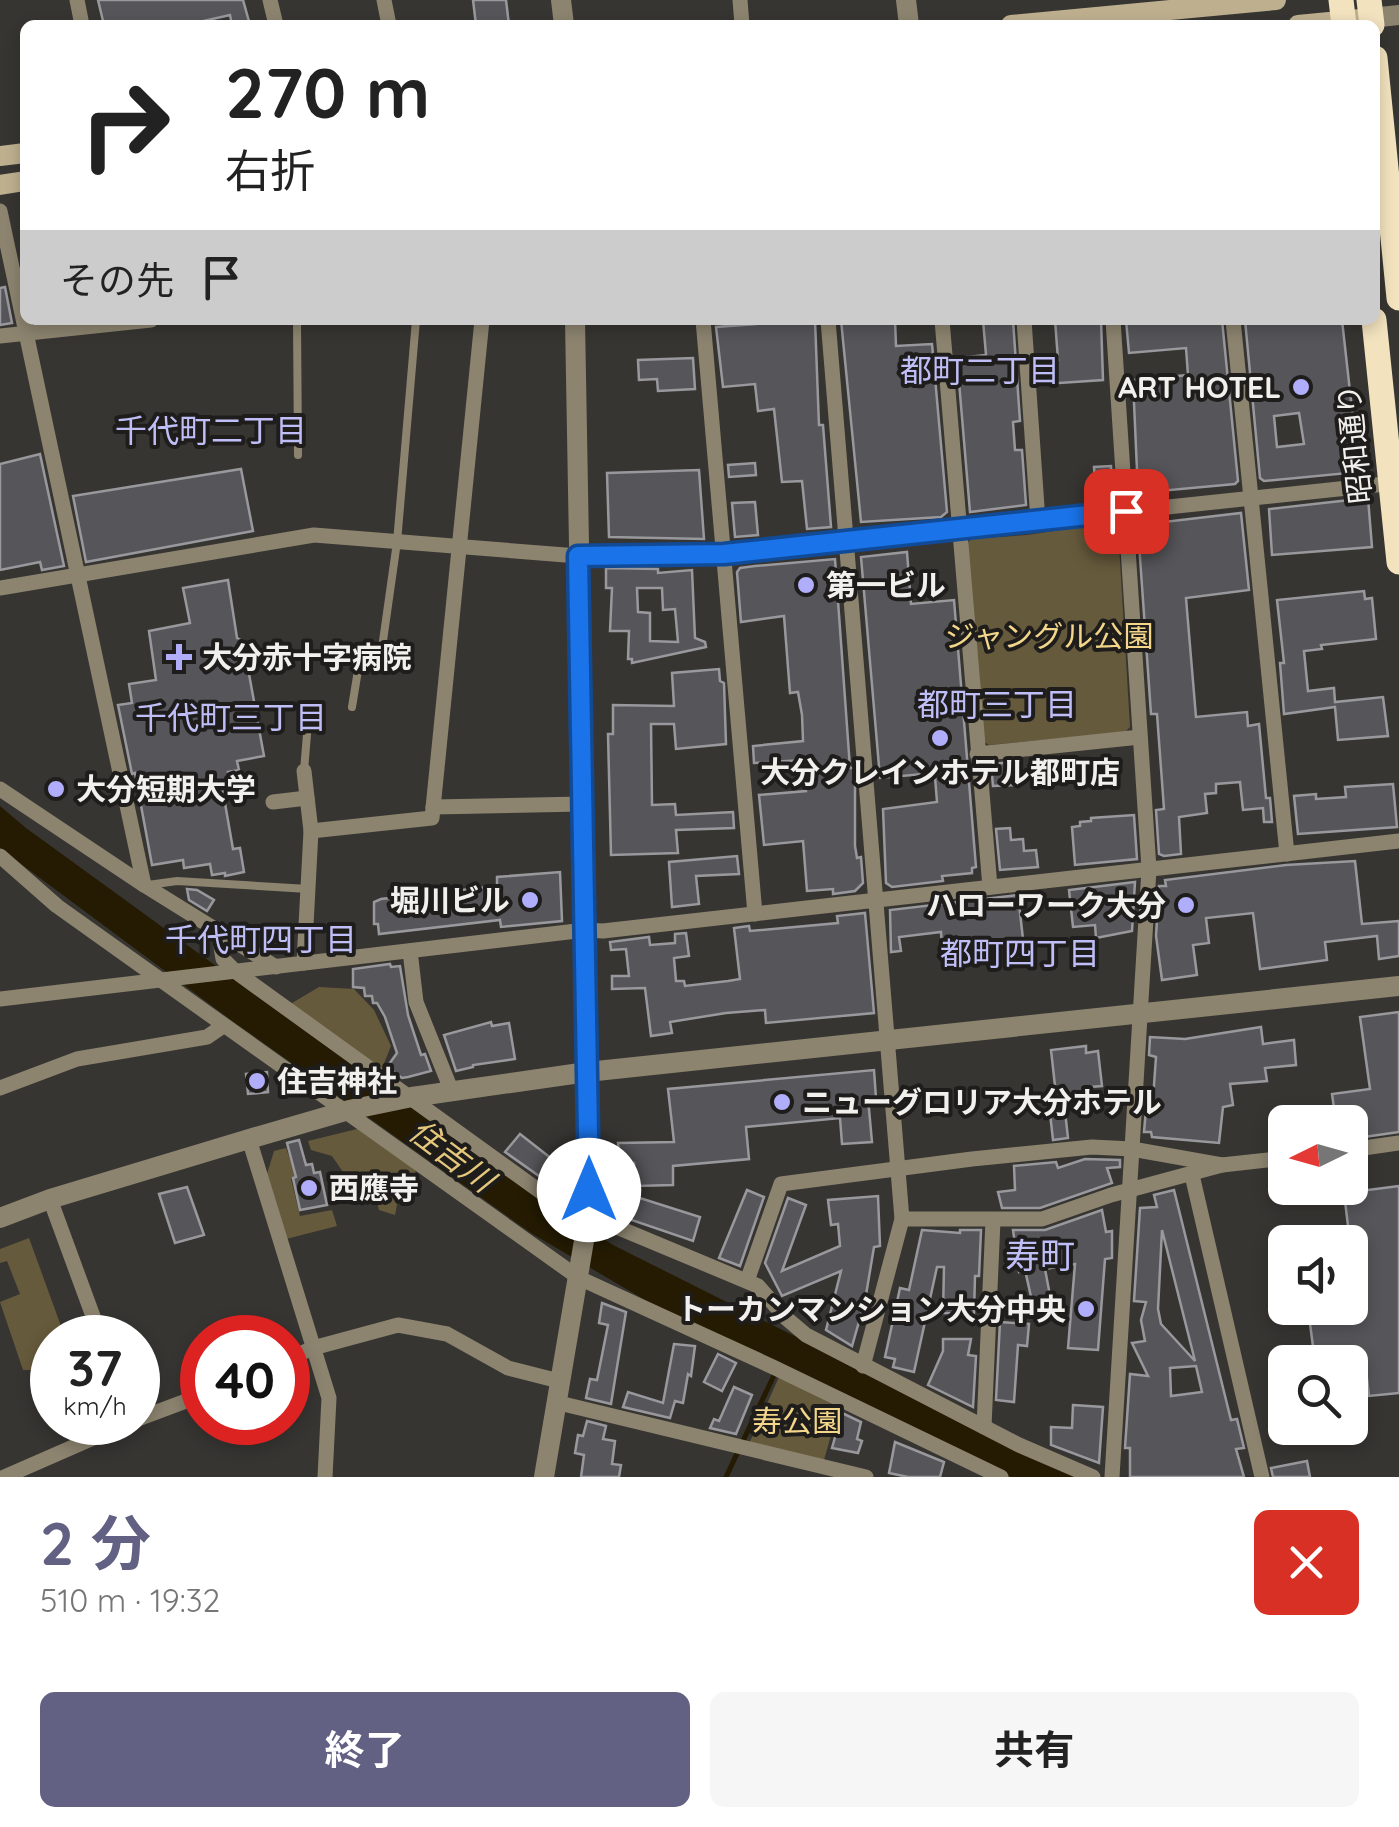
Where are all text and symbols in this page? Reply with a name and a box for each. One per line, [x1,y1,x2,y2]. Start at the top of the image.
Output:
text: 270 m [225,48,430,136]
icon: right [60,60,190,190]
text: 右折 [225,142,315,198]
icon: arrive [194,250,249,305]
text: その先 [60,256,174,304]
district label: 都町二丁目 [900,350,1060,390]
place label: ART HOTEL [1118,368,1281,406]
marker: ART HOTEL [1290,376,1312,398]
street label: 昭和通り [1329,382,1379,506]
district label: 千代町二丁目 [115,410,307,450]
pin [1084,469,1169,554]
icon: arrive [1099,484,1154,539]
place label: 第一ビル [826,566,946,604]
marker: 第一ビル [795,574,817,596]
park label: ジャングル公園 [945,617,1153,655]
place label: 大分赤十字病院 [202,638,412,676]
marker: 大分赤十字病院 [166,644,192,670]
district label: 都町三丁目 [917,684,1077,724]
district label: 千代町三丁目 [135,697,327,737]
marker: 大分クレインホテル都町店 [929,727,951,749]
place label: 大分クレインホテル都町店 [760,753,1120,791]
place label: 大分短期大学 [76,770,256,808]
marker: 大分短期大学 [45,778,67,800]
place label: 堀川ビル [390,881,510,919]
place label: ハローワーク大分 [926,886,1166,924]
marker: 堀川ビル [519,889,541,911]
marker: ハローワーク大分 [1175,894,1197,916]
district label: 千代町四丁目 [165,919,357,959]
district label: 都町四丁目 [940,933,1100,973]
place label: 住吉神社 [277,1062,397,1100]
marker: 住吉神社 [246,1070,268,1092]
place label: ニューグロリア大分ホテル [802,1083,1162,1121]
marker: ニューグロリア大分ホテル [771,1091,793,1113]
north arrow [1268,1105,1368,1205]
map controls [1268,1105,1368,1445]
water label: 住吉川 [402,1110,505,1202]
position arrow [537,1138,641,1242]
place label: 西應寺 [329,1169,419,1207]
marker: 西應寺 [298,1177,320,1199]
button: sound [1268,1225,1368,1325]
district label: 寿町 [1005,1233,1075,1277]
place label: トーカンマンション大分中央 [676,1290,1066,1328]
marker: トーカンマンション大分中央 [1075,1298,1097,1320]
speed limit sign: 40 [180,1315,310,1445]
text: 37 [68,1336,122,1399]
button: search [1268,1345,1368,1445]
text: km/h [63,1390,127,1421]
park label: 寿公園 [752,1402,842,1440]
text: 2 分 [40,1505,151,1580]
button: close [1254,1510,1359,1615]
text: 510 m · 19:32 [40,1580,220,1620]
button: 終了 [40,1692,690,1807]
button: 共有 [710,1692,1359,1807]

